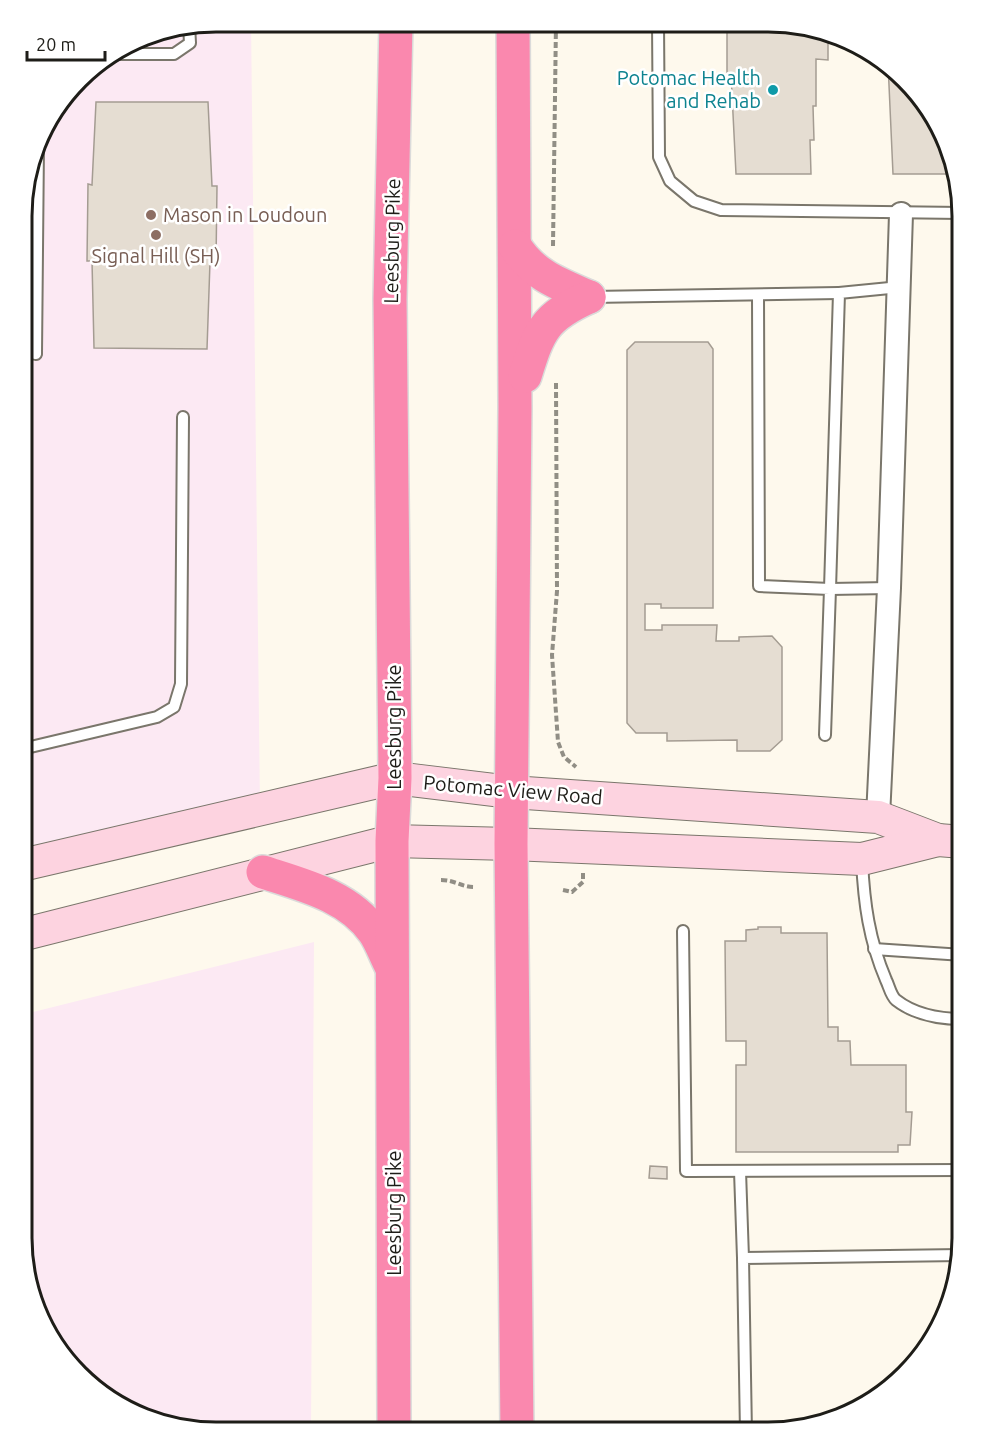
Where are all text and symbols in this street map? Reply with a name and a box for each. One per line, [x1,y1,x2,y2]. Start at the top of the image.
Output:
scale bar [27,24,105,62]
text: 20 m [36,34,76,54]
place label: Potomac Health and Rehab [617,66,761,112]
marker: Potomac Health and Rehab [766,83,780,97]
street label: Leesburg Pike [379,178,404,304]
place label: Mason in Loudoun [163,203,327,226]
marker: Mason in Loudoun [144,208,158,222]
marker: Signal Hill (SH) [149,228,163,242]
place label: Signal Hill (SH) [91,244,221,267]
street label: Leesburg Pike [382,664,405,790]
street label: Potomac View Road [422,770,604,809]
street label: Leesburg Pike [382,1150,405,1276]

